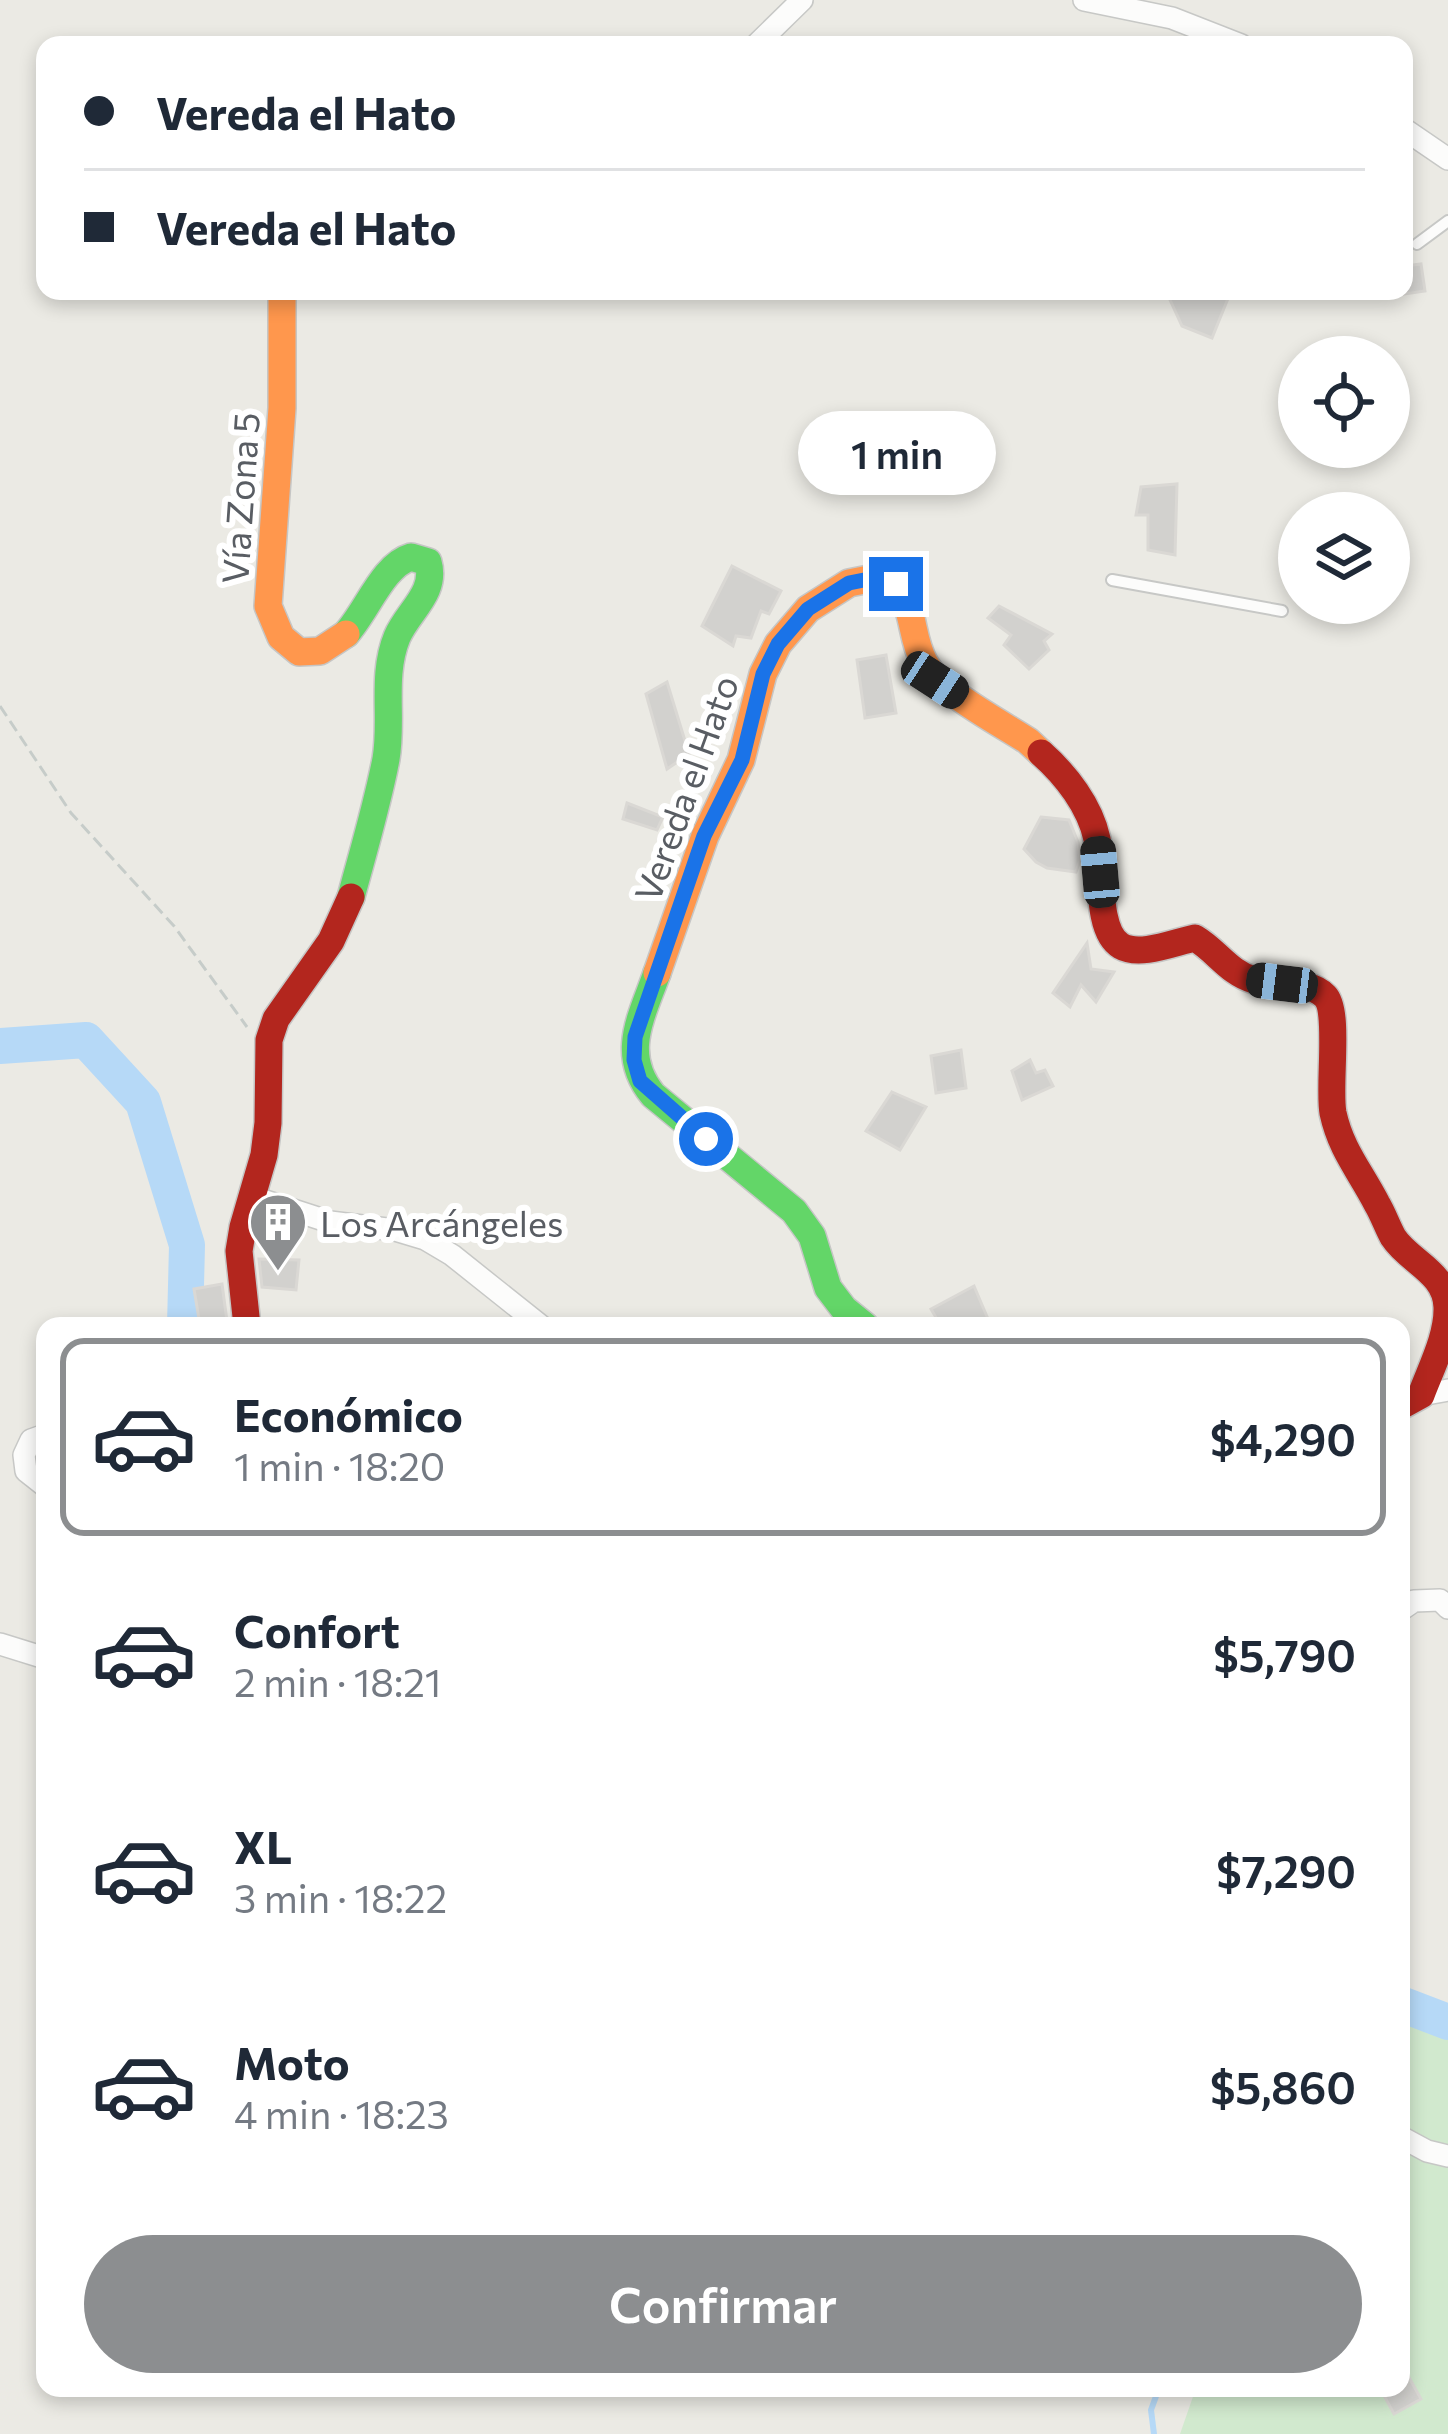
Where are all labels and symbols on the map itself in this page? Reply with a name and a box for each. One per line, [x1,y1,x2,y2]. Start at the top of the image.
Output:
callout: 1 min [797,410,995,494]
street label: Vía Zona 5 [211,411,267,585]
route end [869,557,923,611]
car [895,645,975,715]
street label: Vereda el Hato [624,669,746,907]
car [1079,835,1121,909]
car [1244,961,1320,1005]
route start [679,1112,733,1166]
building icon: Los Arcángeles [247,1191,309,1273]
place label: Los Arcángeles [320,1200,563,1244]

